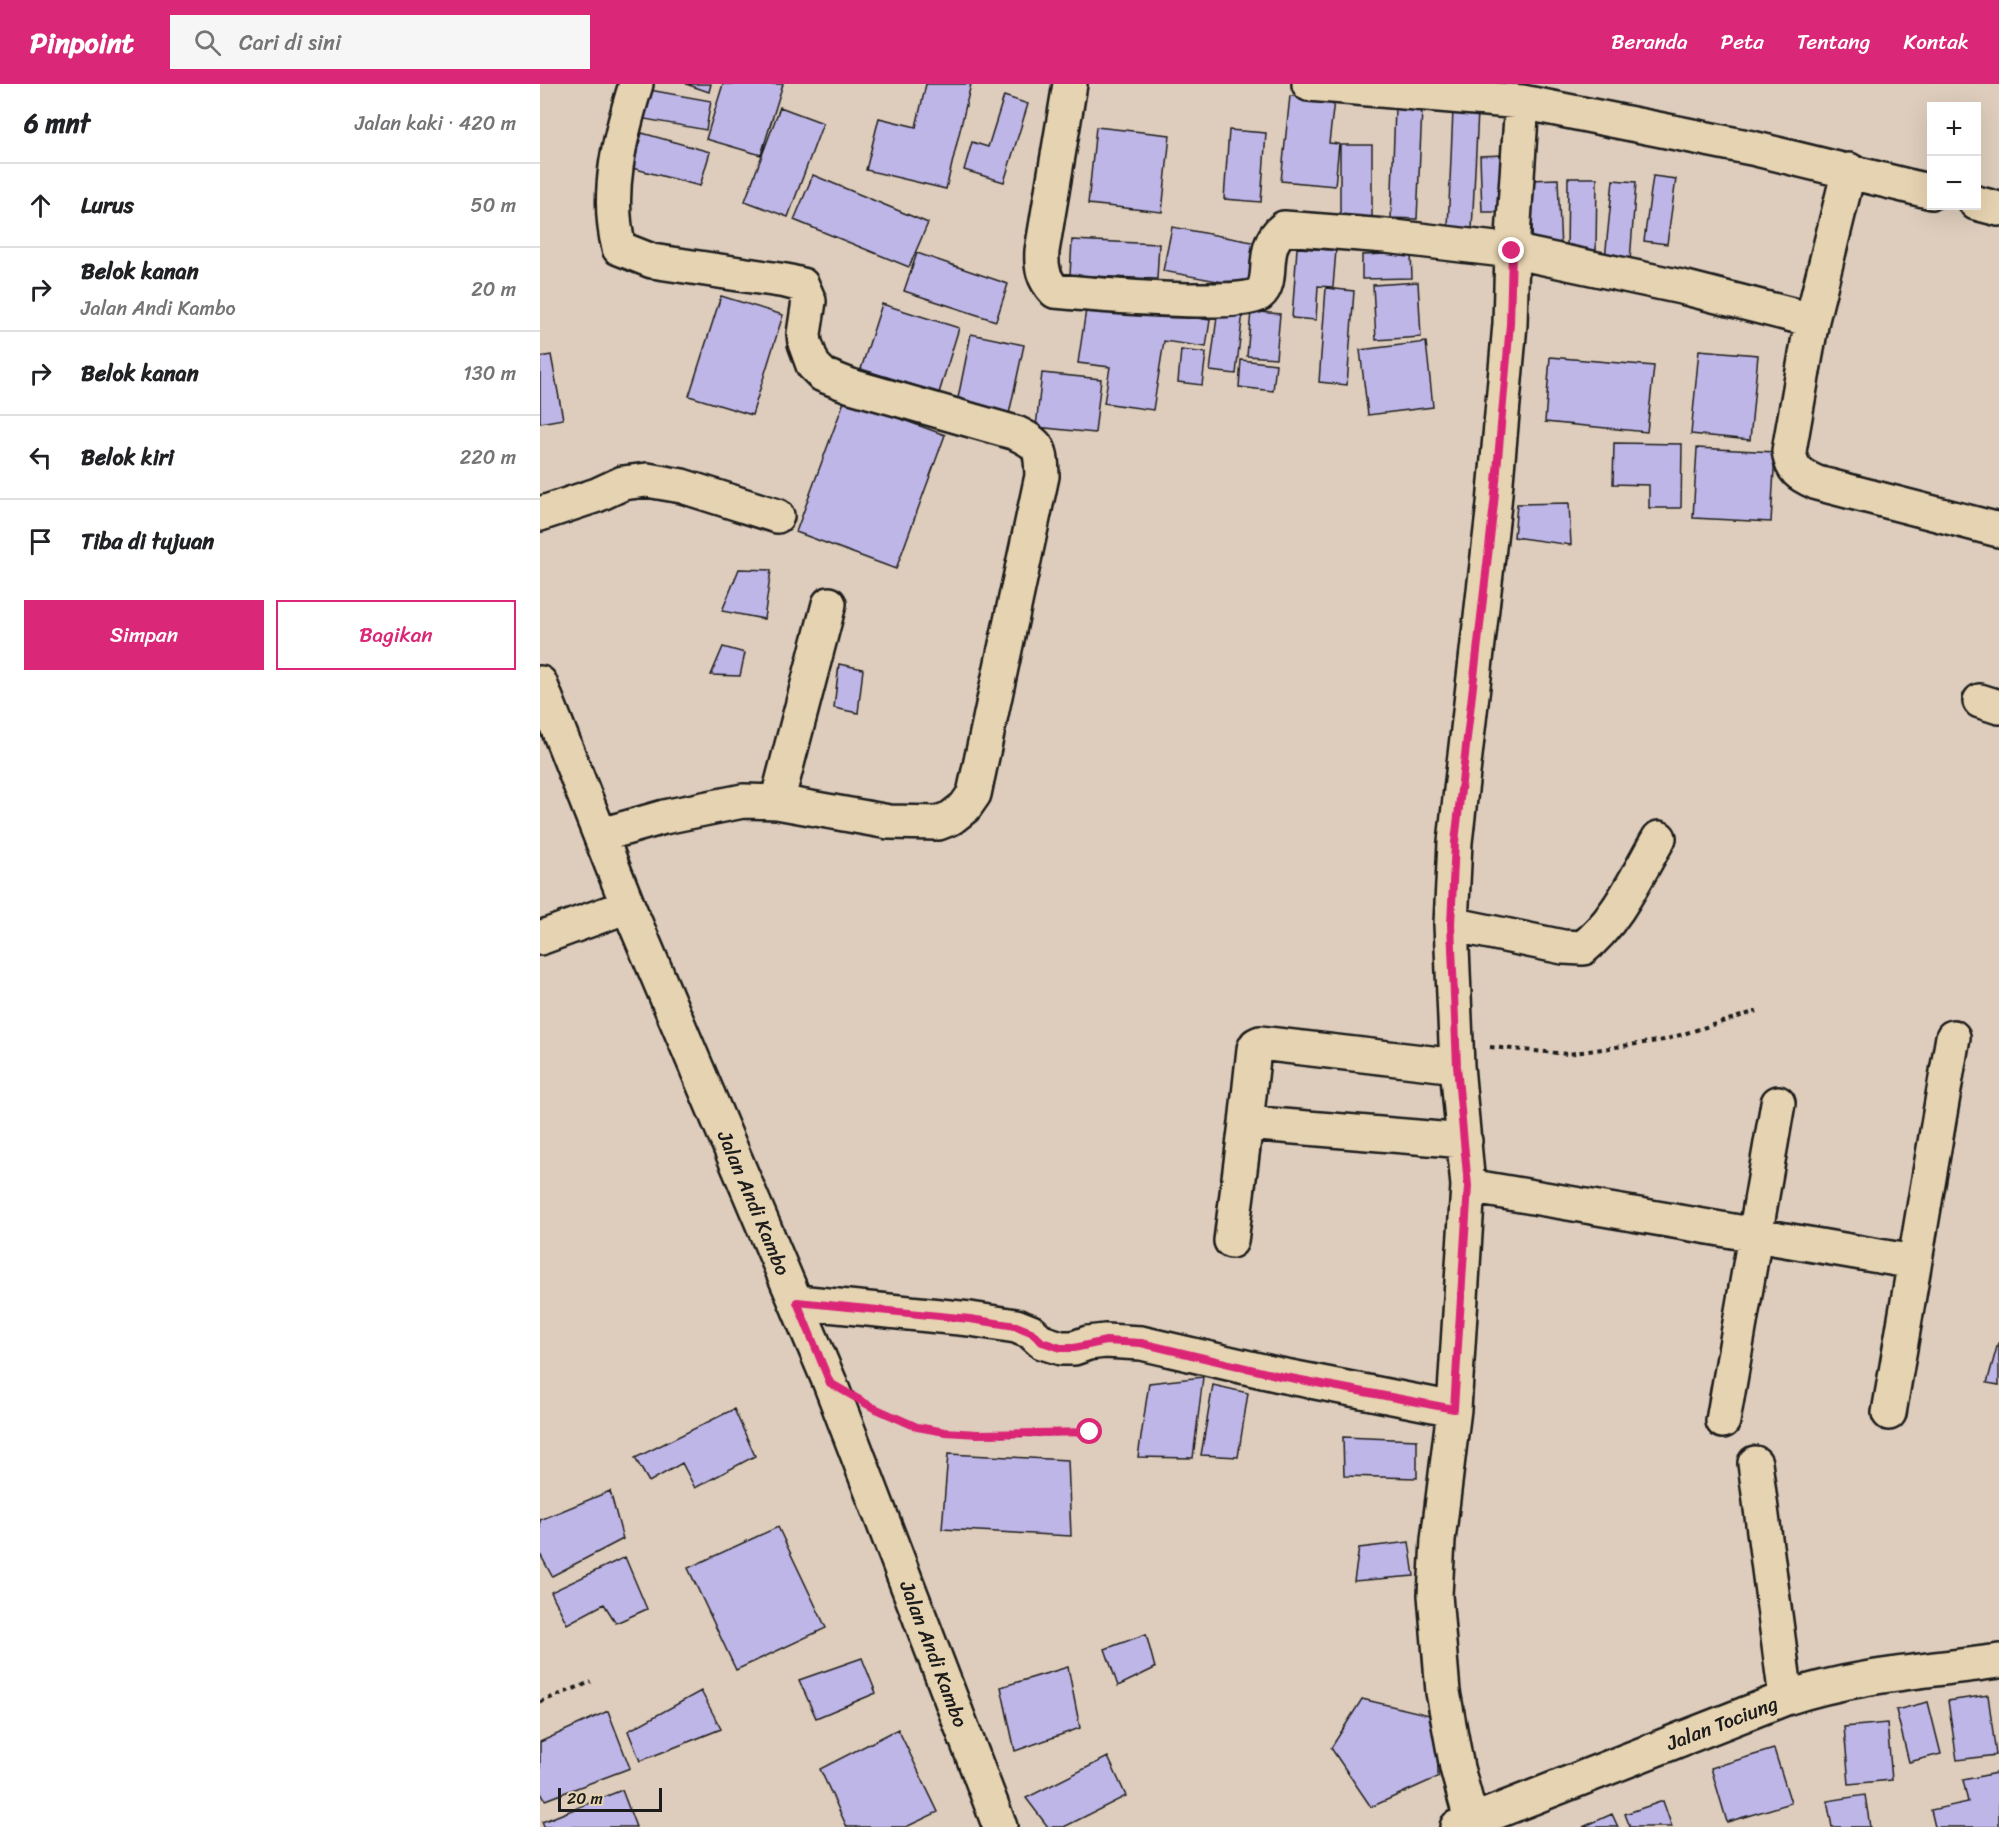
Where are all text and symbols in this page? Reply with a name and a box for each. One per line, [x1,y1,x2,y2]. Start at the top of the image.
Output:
search box [170,15,590,69]
text: Pinpoint [30,18,134,67]
text: Cari di sini [239,23,341,62]
text: Beranda [1611,23,1687,61]
text: Peta [1720,23,1764,61]
text: Tentang [1797,23,1870,61]
text: Kontak [1903,23,1969,61]
icon: search [191,26,224,59]
text: 6 mnt [24,100,90,146]
map controls [1927,102,1981,210]
button: + [1927,102,1981,156]
text: Jalan kaki · 420 m [355,106,516,141]
button: − [1927,156,1981,210]
text: Lurus [81,186,134,225]
text: 50 m [471,188,516,223]
icon: ahead [24,189,57,222]
route end [1498,237,1524,263]
text: Belok kanan [81,252,199,291]
text: 20 m [471,272,516,307]
icon: right [24,273,57,306]
text: Jalan Andi Kambo [81,291,236,326]
text: Belok kanan [81,354,199,393]
text: 130 m [463,356,516,391]
icon: right [24,357,57,390]
text: Belok kiri [81,438,174,477]
text: 220 m [460,440,516,475]
icon: left [24,441,57,474]
text: Tiba di tujuan [81,522,214,561]
icon: arrive [24,525,57,558]
button: Simpan [24,600,264,670]
button: Bagikan [276,600,516,670]
street label: Jalan Andi Kambo [707,1124,800,1281]
route start [1076,1418,1102,1444]
street label: Jalan Andi Kambo [889,1575,978,1733]
street label: Jalan Tociung [1660,1686,1783,1761]
text: 20 m [567,1784,603,1813]
scale bar [558,1785,662,1812]

